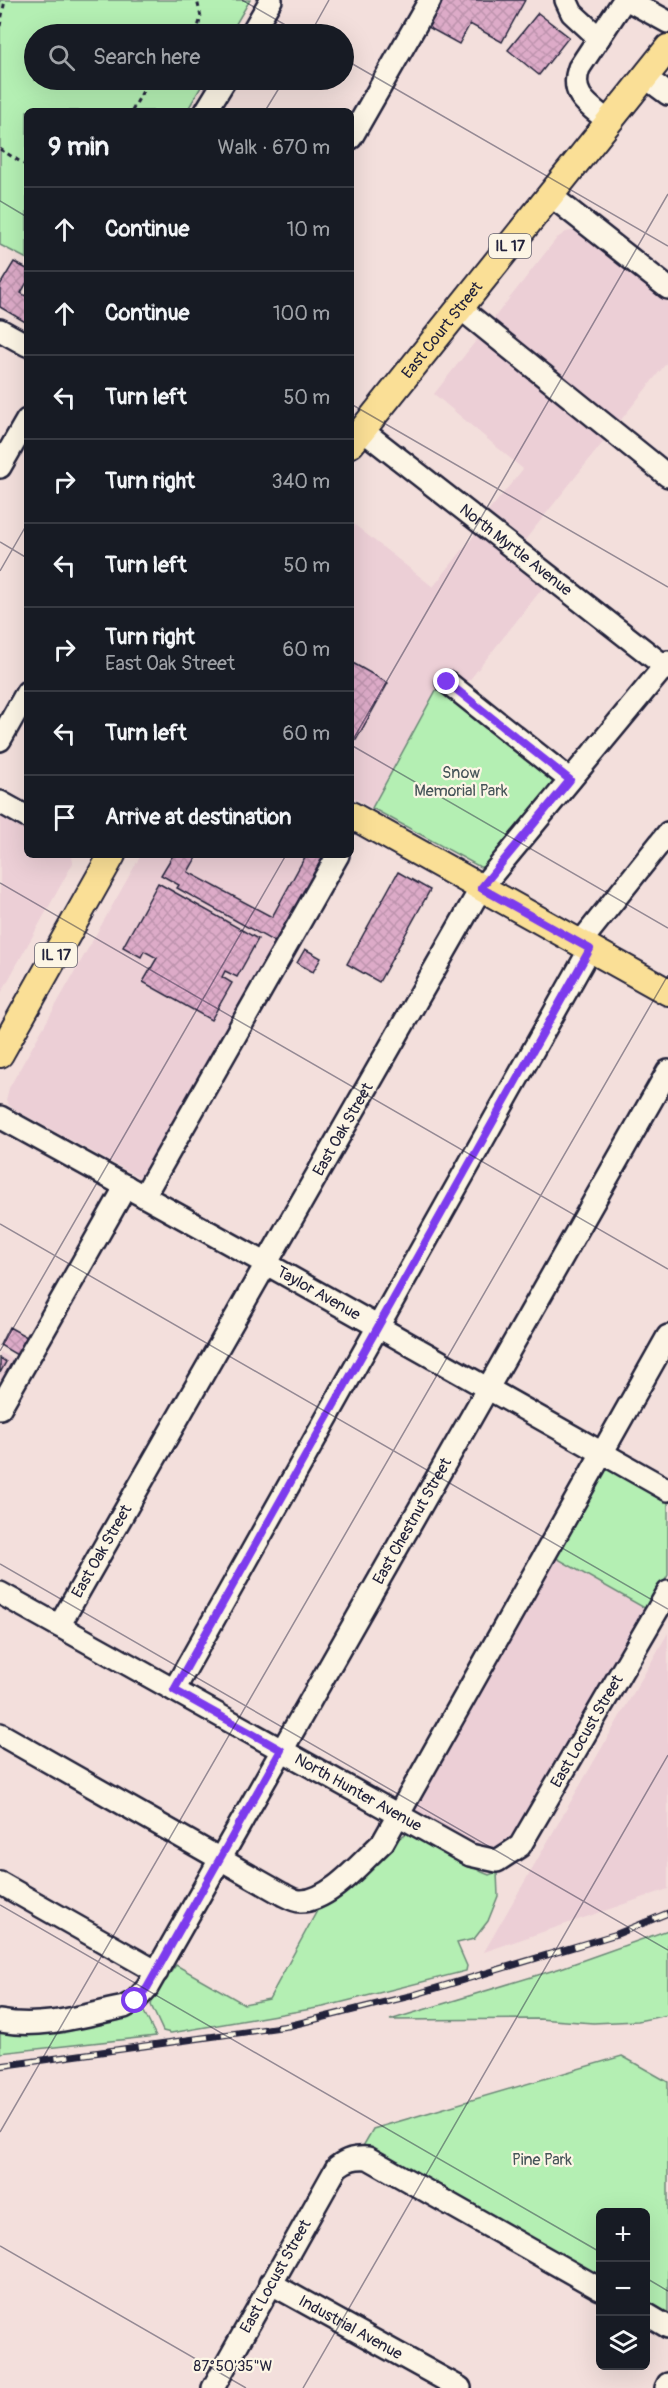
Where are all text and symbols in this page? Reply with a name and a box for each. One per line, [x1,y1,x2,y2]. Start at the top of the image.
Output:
search box [24,24,354,90]
icon: search [45,41,78,74]
text: Search here [93,43,200,71]
text: 9 min [48,131,109,163]
text: Walk · 670 m [218,135,330,160]
icon: ahead [48,213,81,246]
text: Continue [105,215,189,243]
text: 10 m [286,217,330,242]
road number: IL 17 [489,234,531,258]
street label: East Court Street [397,277,487,383]
icon: ahead [48,297,81,330]
text: Continue [105,299,189,327]
text: 100 m [273,301,330,326]
icon: left [48,381,81,414]
text: Turn left [105,383,187,411]
text: 50 m [283,385,330,410]
icon: right [48,465,81,498]
text: Turn right [105,467,195,495]
text: 340 m [271,469,330,494]
street label: North Myrtle Avenue [455,500,576,600]
icon: left [48,549,81,582]
text: Turn left [105,551,187,579]
text: 50 m [283,553,330,578]
text: Turn right [105,623,195,651]
icon: right [48,633,81,666]
text: 60 m [283,637,330,662]
text: East Oak Street [105,651,235,676]
route end [433,668,459,694]
icon: left [48,717,81,750]
text: Turn left [105,719,187,747]
text: 60 m [283,721,330,746]
park label: Snow Memorial Park [414,763,508,801]
icon: arrive [48,801,81,834]
text: Arrive at destination [105,803,291,831]
road number: IL 17 [35,943,77,967]
street label: East Oak Street [308,1079,378,1180]
street label: Taylor Avenue [273,1262,364,1325]
street label: East Chestnut Street [368,1454,456,1588]
street label: East Oak Street [67,1501,136,1601]
street label: East Locust Street [546,1671,628,1791]
street label: North Hunter Avenue [291,1749,425,1836]
route start [121,1987,147,2013]
park label: Pine Park [512,2150,572,2170]
map controls [596,2208,650,2370]
button: + [596,2208,650,2262]
street label: East Locust Street [236,2216,316,2337]
button: − [596,2262,650,2316]
street label: Industrial Avenue [295,2291,406,2364]
button: layers [596,2316,650,2370]
text: 87°50'35"W [194,2357,273,2376]

